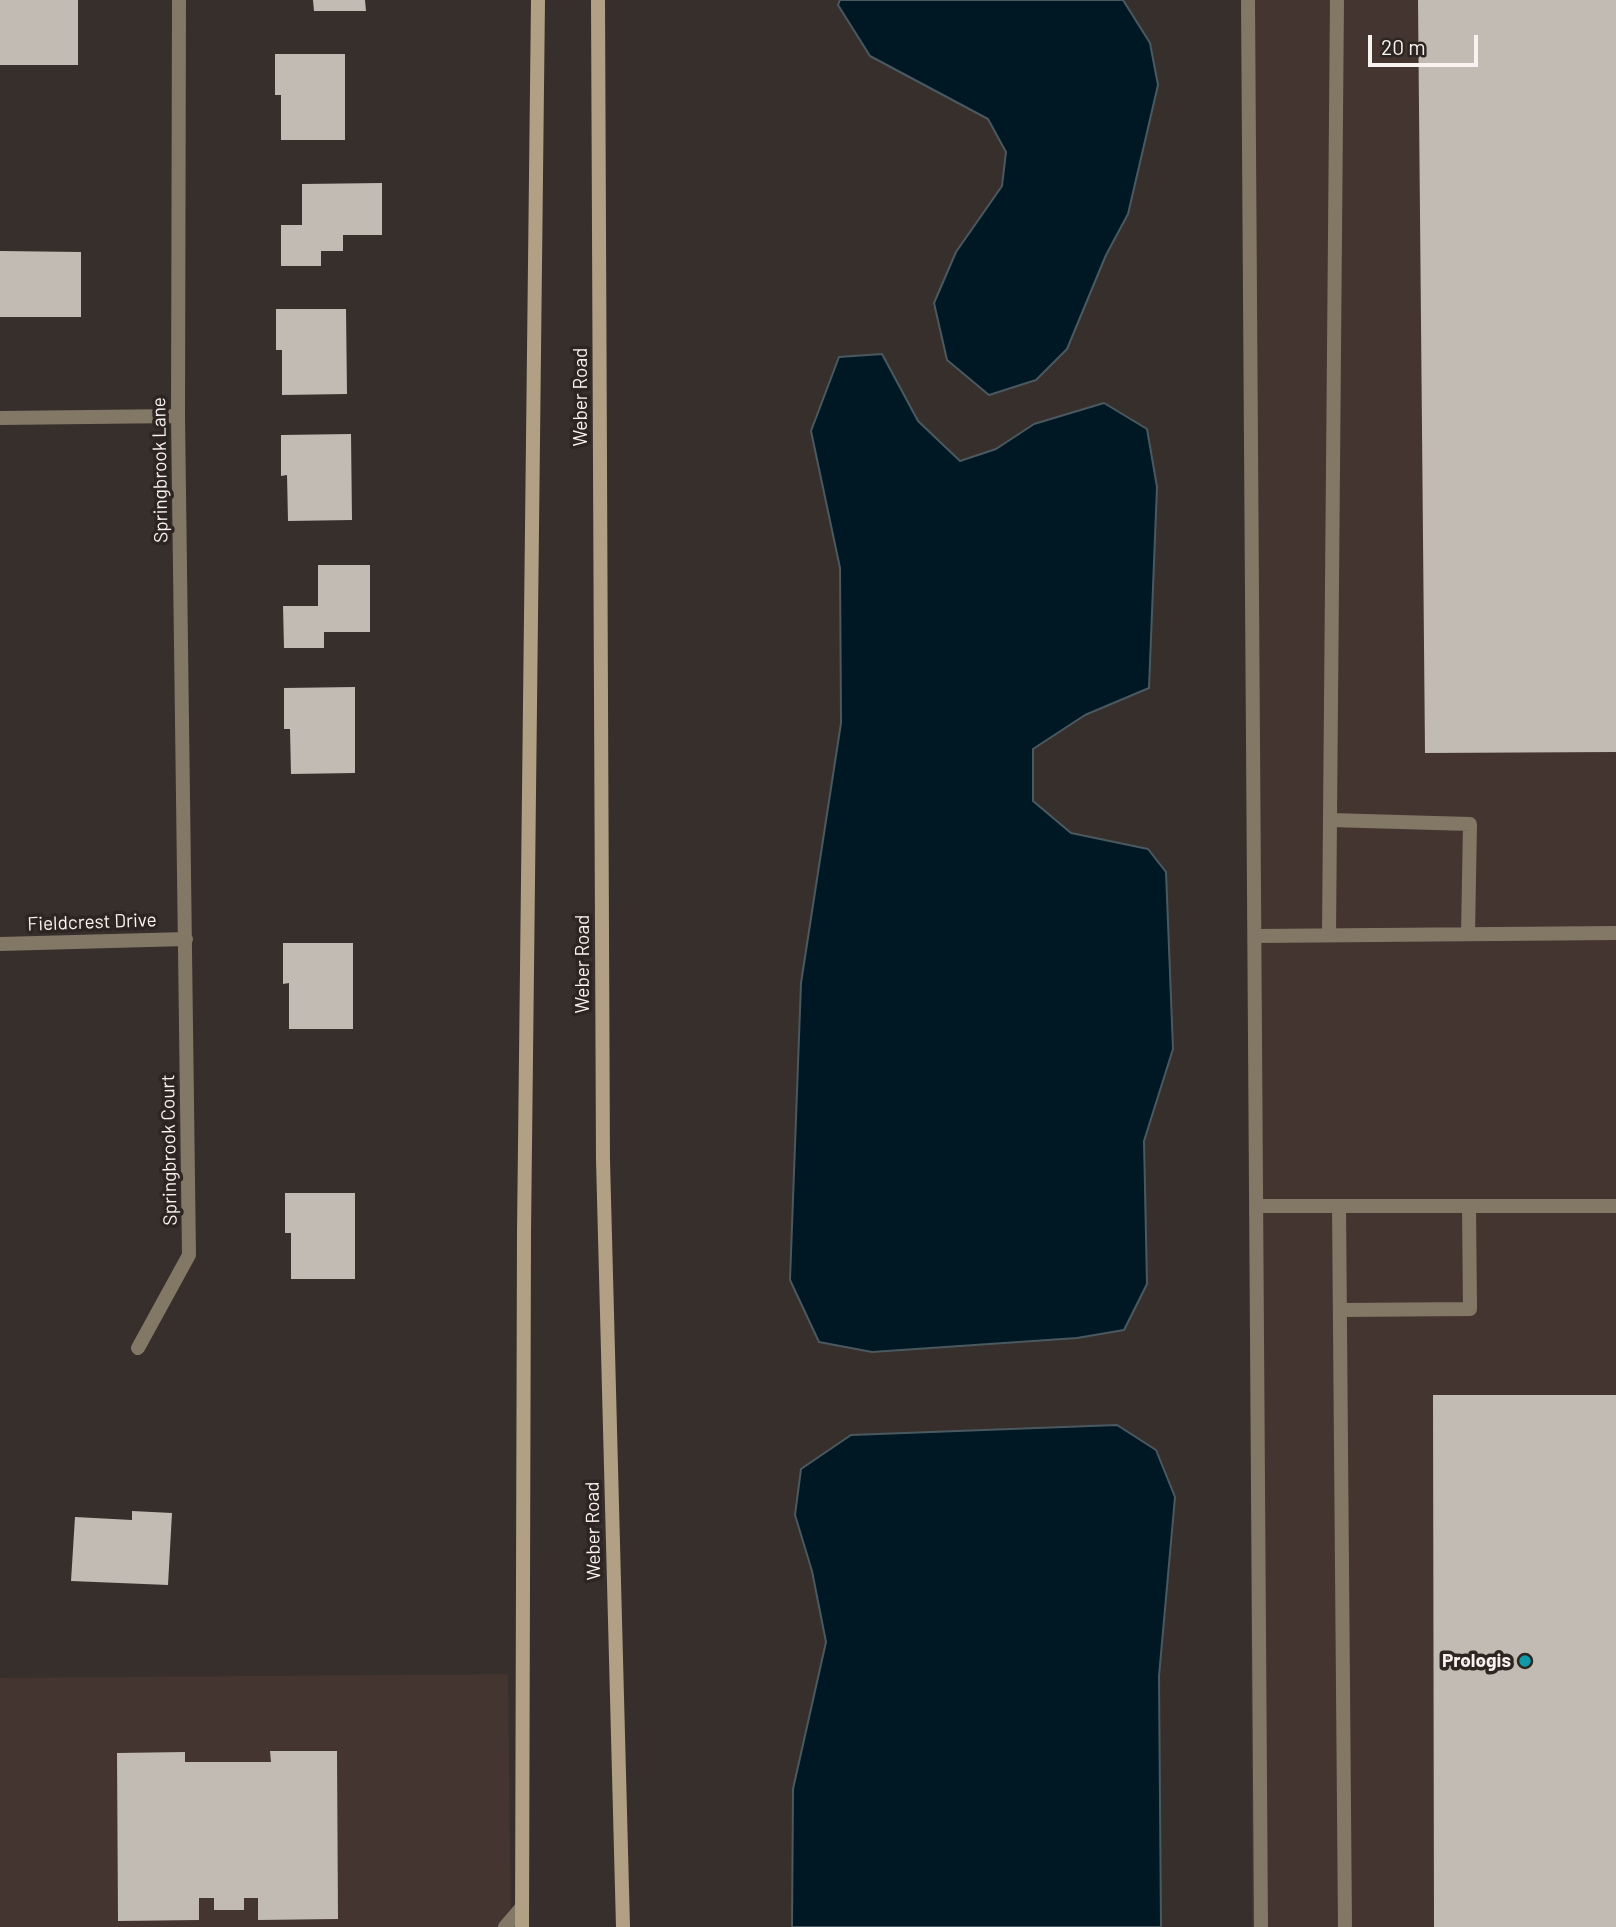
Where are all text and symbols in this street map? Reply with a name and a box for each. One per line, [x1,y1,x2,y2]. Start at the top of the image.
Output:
scale bar [1371,21,1481,65]
text: 20 m [1381,34,1426,59]
street label: Weber Road [570,348,592,446]
street label: Springbrook Lane [147,397,173,543]
street label: Fieldcrest Drive [27,908,157,936]
street label: Weber Road [572,915,594,1013]
street label: Springbrook Court [156,1074,182,1226]
street label: Weber Road [581,1481,605,1581]
place label: Prologis [1442,1650,1511,1672]
marker: Prologis [1517,1653,1533,1669]

